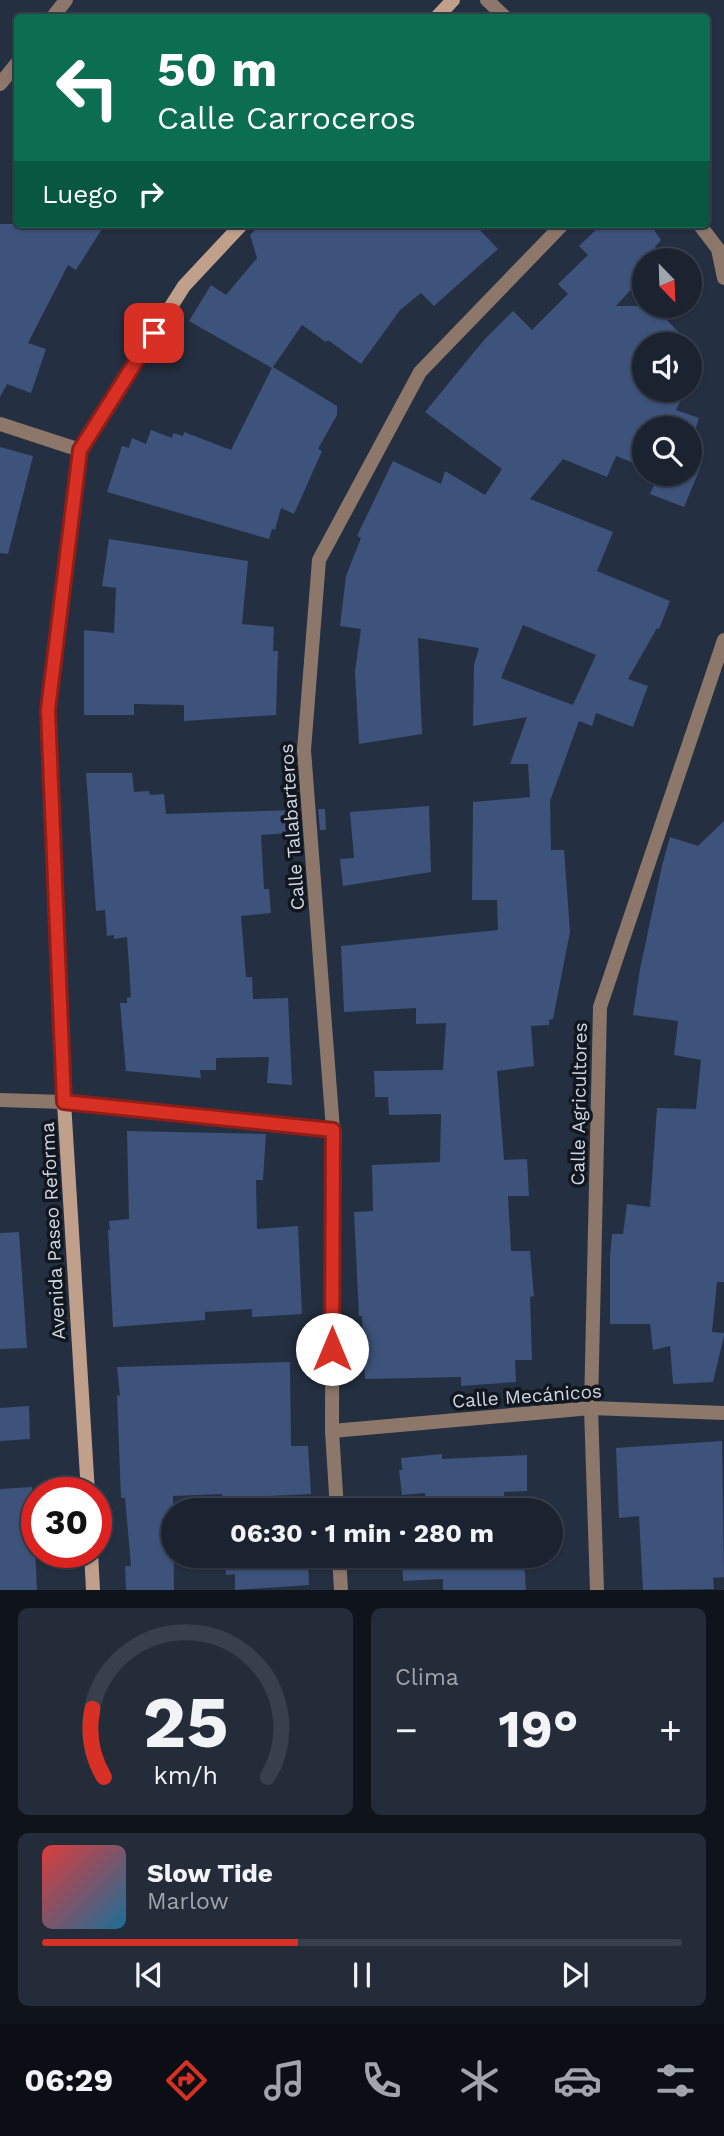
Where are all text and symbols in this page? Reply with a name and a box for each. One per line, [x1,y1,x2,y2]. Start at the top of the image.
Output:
text: 50 m [157,40,277,98]
icon: left [42,42,133,133]
text: Calle Carroceros [157,99,416,137]
icon: right [132,175,170,213]
text: Luego [42,179,118,209]
north arrow [632,248,702,318]
map controls [632,248,702,486]
pin [124,303,184,363]
icon: arrive [135,314,173,352]
button: sound [632,332,702,402]
button: search [632,416,702,486]
street label: Calle Talabarteros [275,743,309,911]
street label: Calle Agricultores [566,1022,592,1186]
street label: Avenida Paseo Reforma [36,1121,70,1340]
position arrow [295,1312,369,1386]
street label: Calle Mecánicos [451,1379,603,1413]
speed limit sign: 30 [21,1477,112,1568]
text: 06:30 · 1 min · 280 m [230,1518,494,1548]
text: Clima [395,1664,459,1691]
text: 25 [143,1680,228,1766]
text: 19° [498,1699,579,1760]
text: − [395,1708,418,1752]
text: + [659,1708,682,1752]
text: km/h [153,1761,218,1790]
text: Slow Tide [147,1858,273,1888]
text: Marlow [147,1888,229,1915]
icon: previous [130,1956,168,1994]
icon: pause [343,1956,381,1994]
icon: next [556,1956,594,1994]
icon: directions [162,2056,211,2105]
icon: music [260,2056,309,2105]
icon: phone [357,2056,406,2105]
icon: climate [455,2056,504,2105]
icon: car [553,2056,602,2105]
icon: filters [651,2056,700,2105]
text: 06:29 [24,2061,113,2099]

